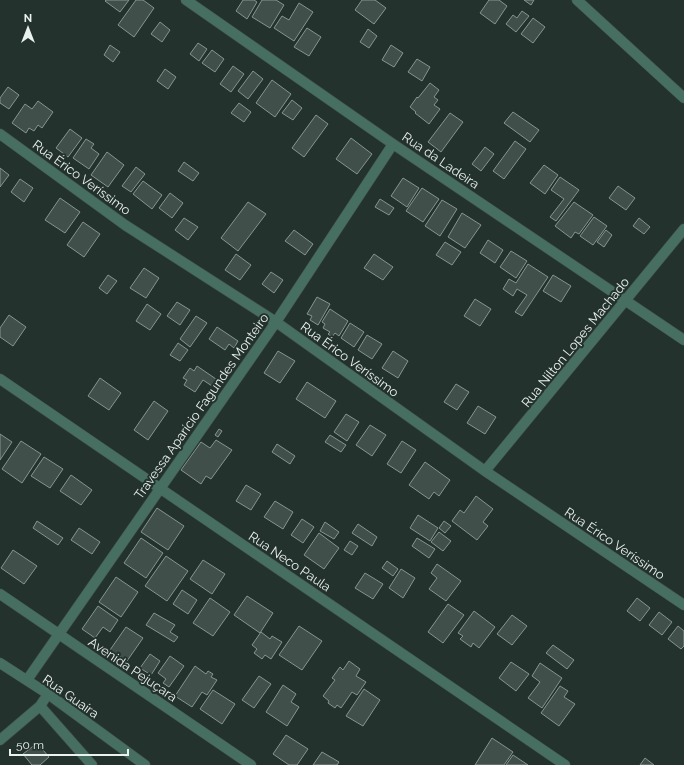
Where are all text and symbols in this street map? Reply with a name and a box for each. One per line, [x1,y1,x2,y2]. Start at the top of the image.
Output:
north arrow [8,8,48,48]
text: N [24,12,32,25]
street label: Rua da Ladeira [399,129,482,192]
street label: Rua Érico Veríssimo [30,137,134,218]
street label: Rua Nilton Lopes Machado [519,274,632,410]
street label: Travessa Aparício Fagundes Monteiro [131,310,272,502]
street label: Rua Érico Veríssimo [298,319,402,400]
street label: Rua Érico Veríssimo [562,504,668,583]
street label: Rua Neco Paula [246,528,334,594]
street label: Avenida Pejuçara [86,634,180,705]
street label: Rua Guaíra [40,672,102,721]
scale bar [10,731,128,757]
text: 50 m [16,738,44,752]

